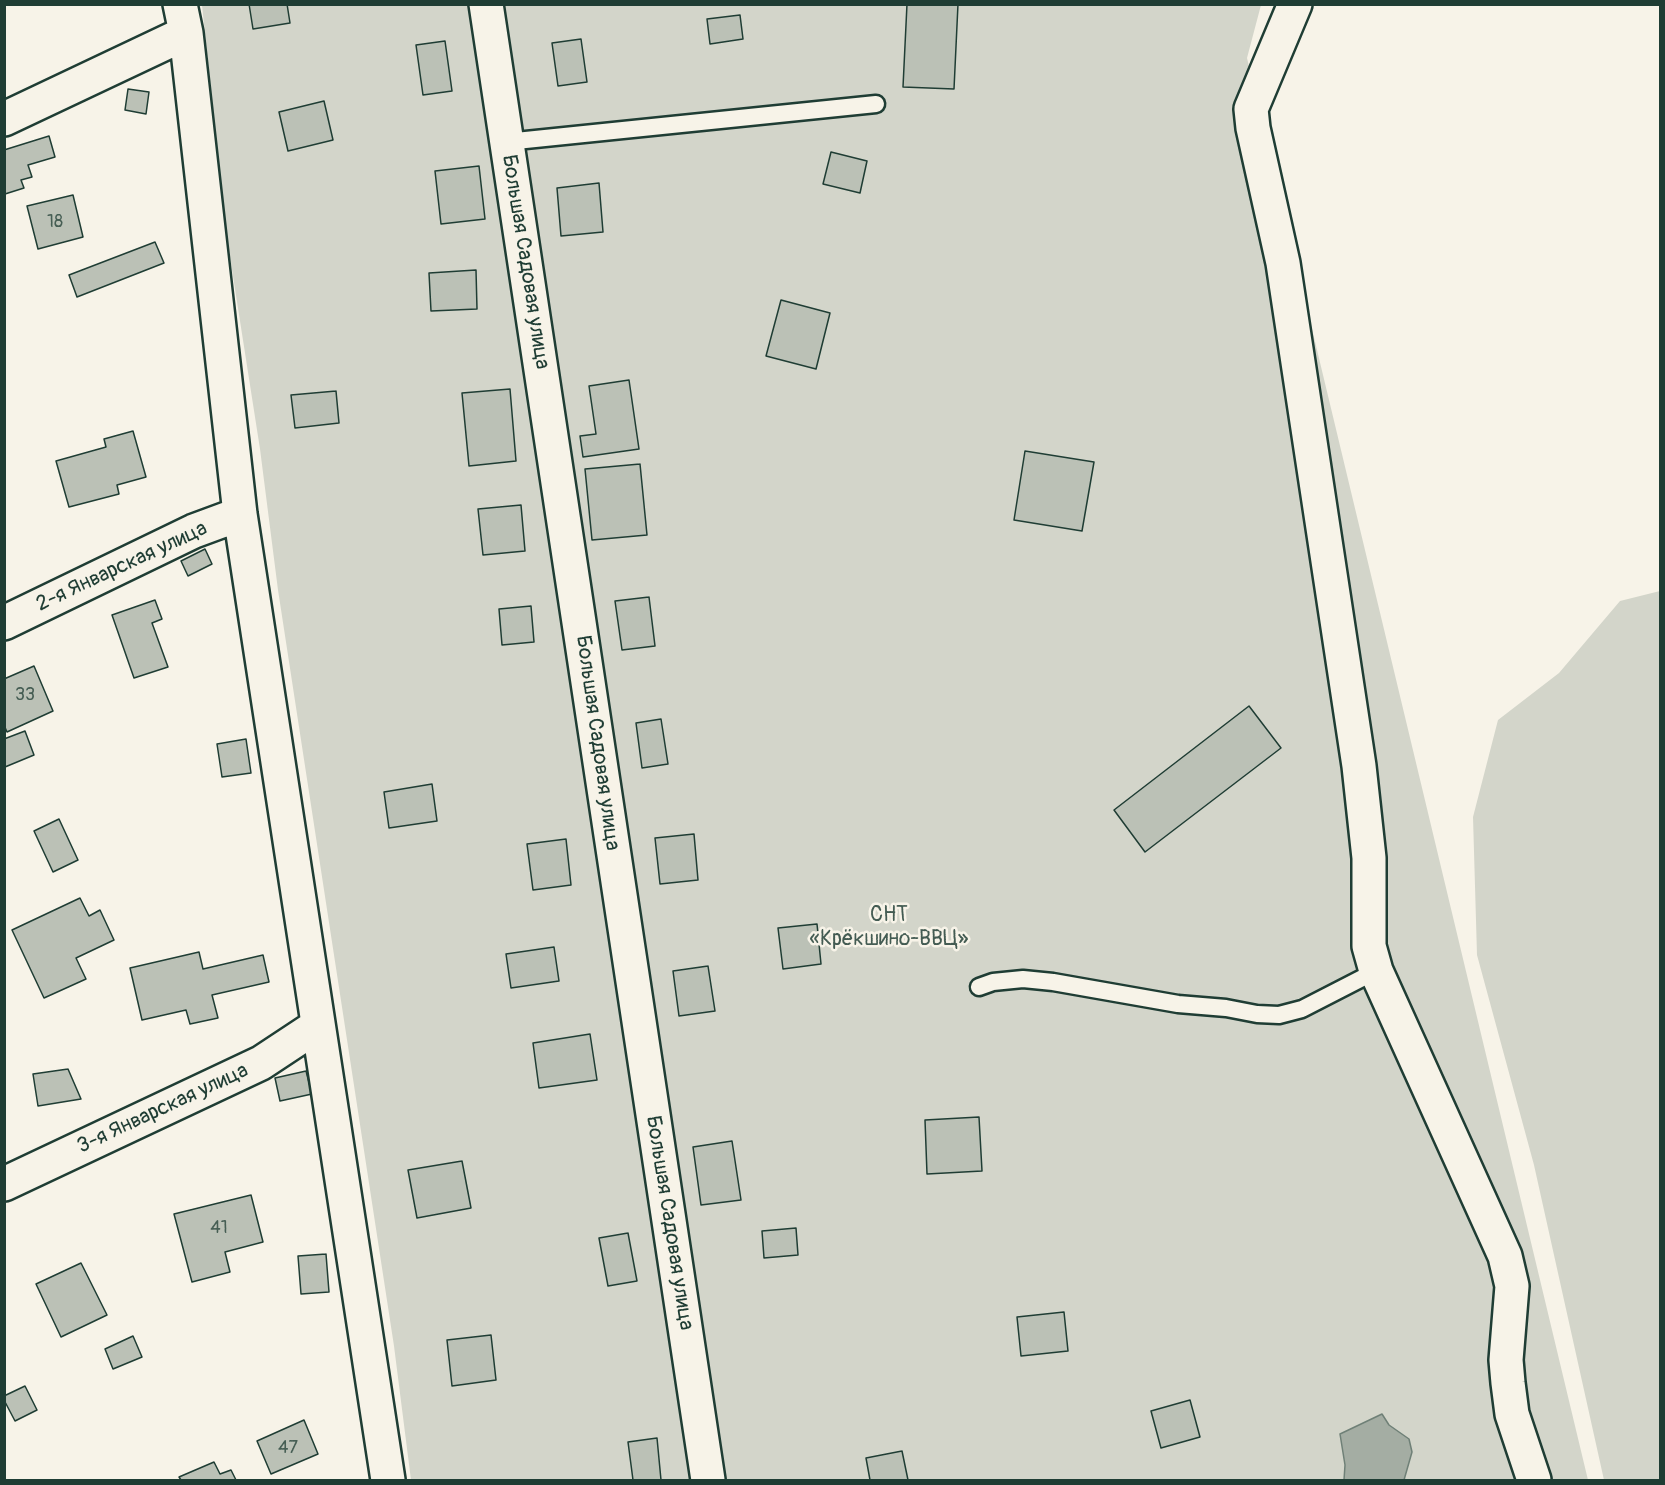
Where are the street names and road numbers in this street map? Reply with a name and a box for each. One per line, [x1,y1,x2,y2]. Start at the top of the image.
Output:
street label: Большая Садовая улица [496,153,554,371]
street label: 2-я Январская улица [33,516,211,618]
street label: Большая Садовая улица [569,634,625,852]
street label: 3-я Январская улица [74,1058,252,1160]
street label: Большая Садовая улица [640,1114,698,1332]

